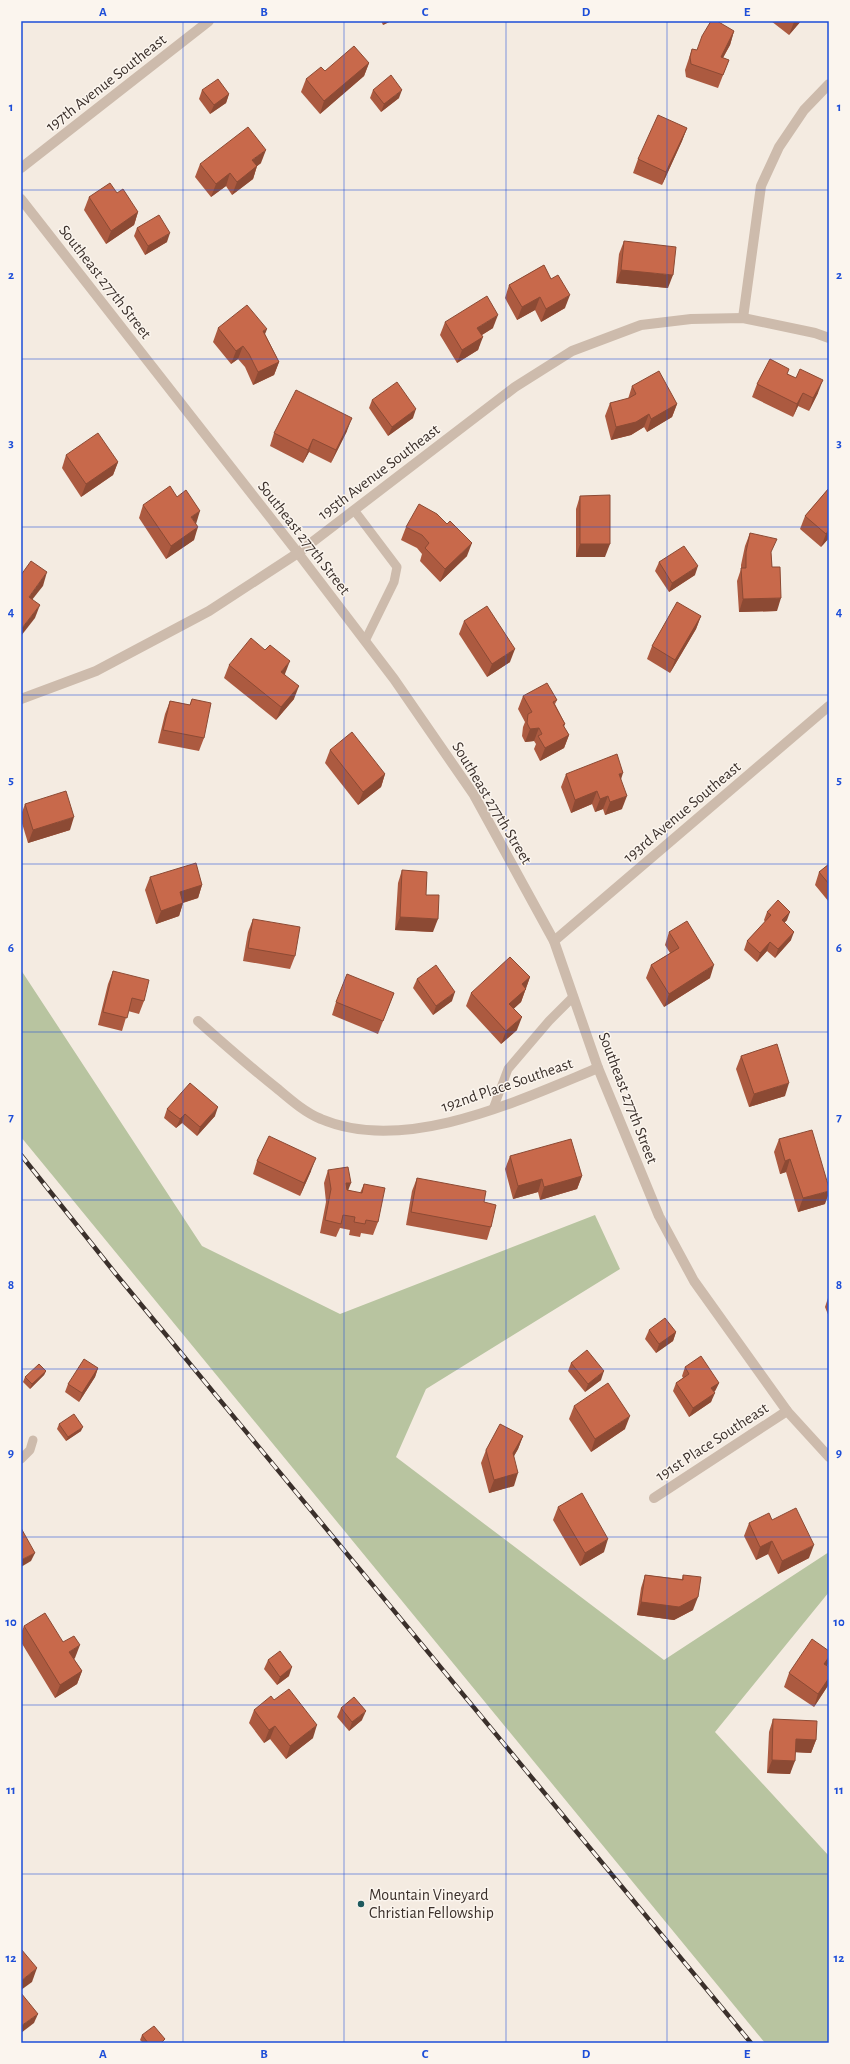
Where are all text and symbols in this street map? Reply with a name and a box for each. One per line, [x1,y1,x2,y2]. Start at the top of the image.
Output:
text: A [99,6,107,19]
text: B [260,6,268,19]
text: C [422,6,429,19]
text: D [582,6,591,19]
text: E [744,6,751,19]
street label: 197th Avenue Southeast [43,31,169,135]
text: 1 [9,101,13,114]
text: 1 [837,101,841,114]
street label: Southeast 277th Street [56,222,154,342]
text: 2 [8,269,14,282]
text: 2 [836,269,842,282]
street label: 195th Avenue Southeast [315,421,443,523]
text: 3 [8,437,14,450]
text: 3 [836,437,842,450]
street label: Southeast 277th Street [255,478,353,598]
text: 4 [8,606,15,619]
text: 4 [836,606,843,619]
street label: Southeast 277th Street [449,739,535,867]
street label: 193rd Avenue Southeast [620,758,744,866]
text: 5 [8,774,14,787]
text: 5 [836,774,842,787]
text: 6 [8,942,14,955]
text: 6 [836,942,842,955]
street label: Southeast 277th Street [596,1030,660,1166]
street label: 192nd Place Southeast [439,1055,575,1115]
text: 7 [8,1111,14,1124]
text: 7 [836,1111,842,1124]
text: 8 [8,1279,14,1292]
text: 8 [836,1279,842,1292]
street label: 191st Place Southeast [653,1400,771,1484]
text: 9 [8,1447,14,1460]
text: 9 [836,1447,842,1460]
text: 10 [5,1616,17,1629]
text: 10 [833,1616,845,1629]
text: 11 [6,1784,16,1797]
text: 11 [834,1784,844,1797]
place label: Mountain Vineyard Christian Fellowship [369,1887,494,1921]
marker: Mountain Vineyard Christian Fellowship [356,1899,366,1909]
text: 12 [6,1952,16,1965]
text: 12 [834,1952,844,1965]
text: A [99,2048,107,2061]
text: B [260,2048,268,2061]
text: C [422,2048,429,2061]
text: D [582,2048,591,2061]
text: E [744,2048,751,2061]

